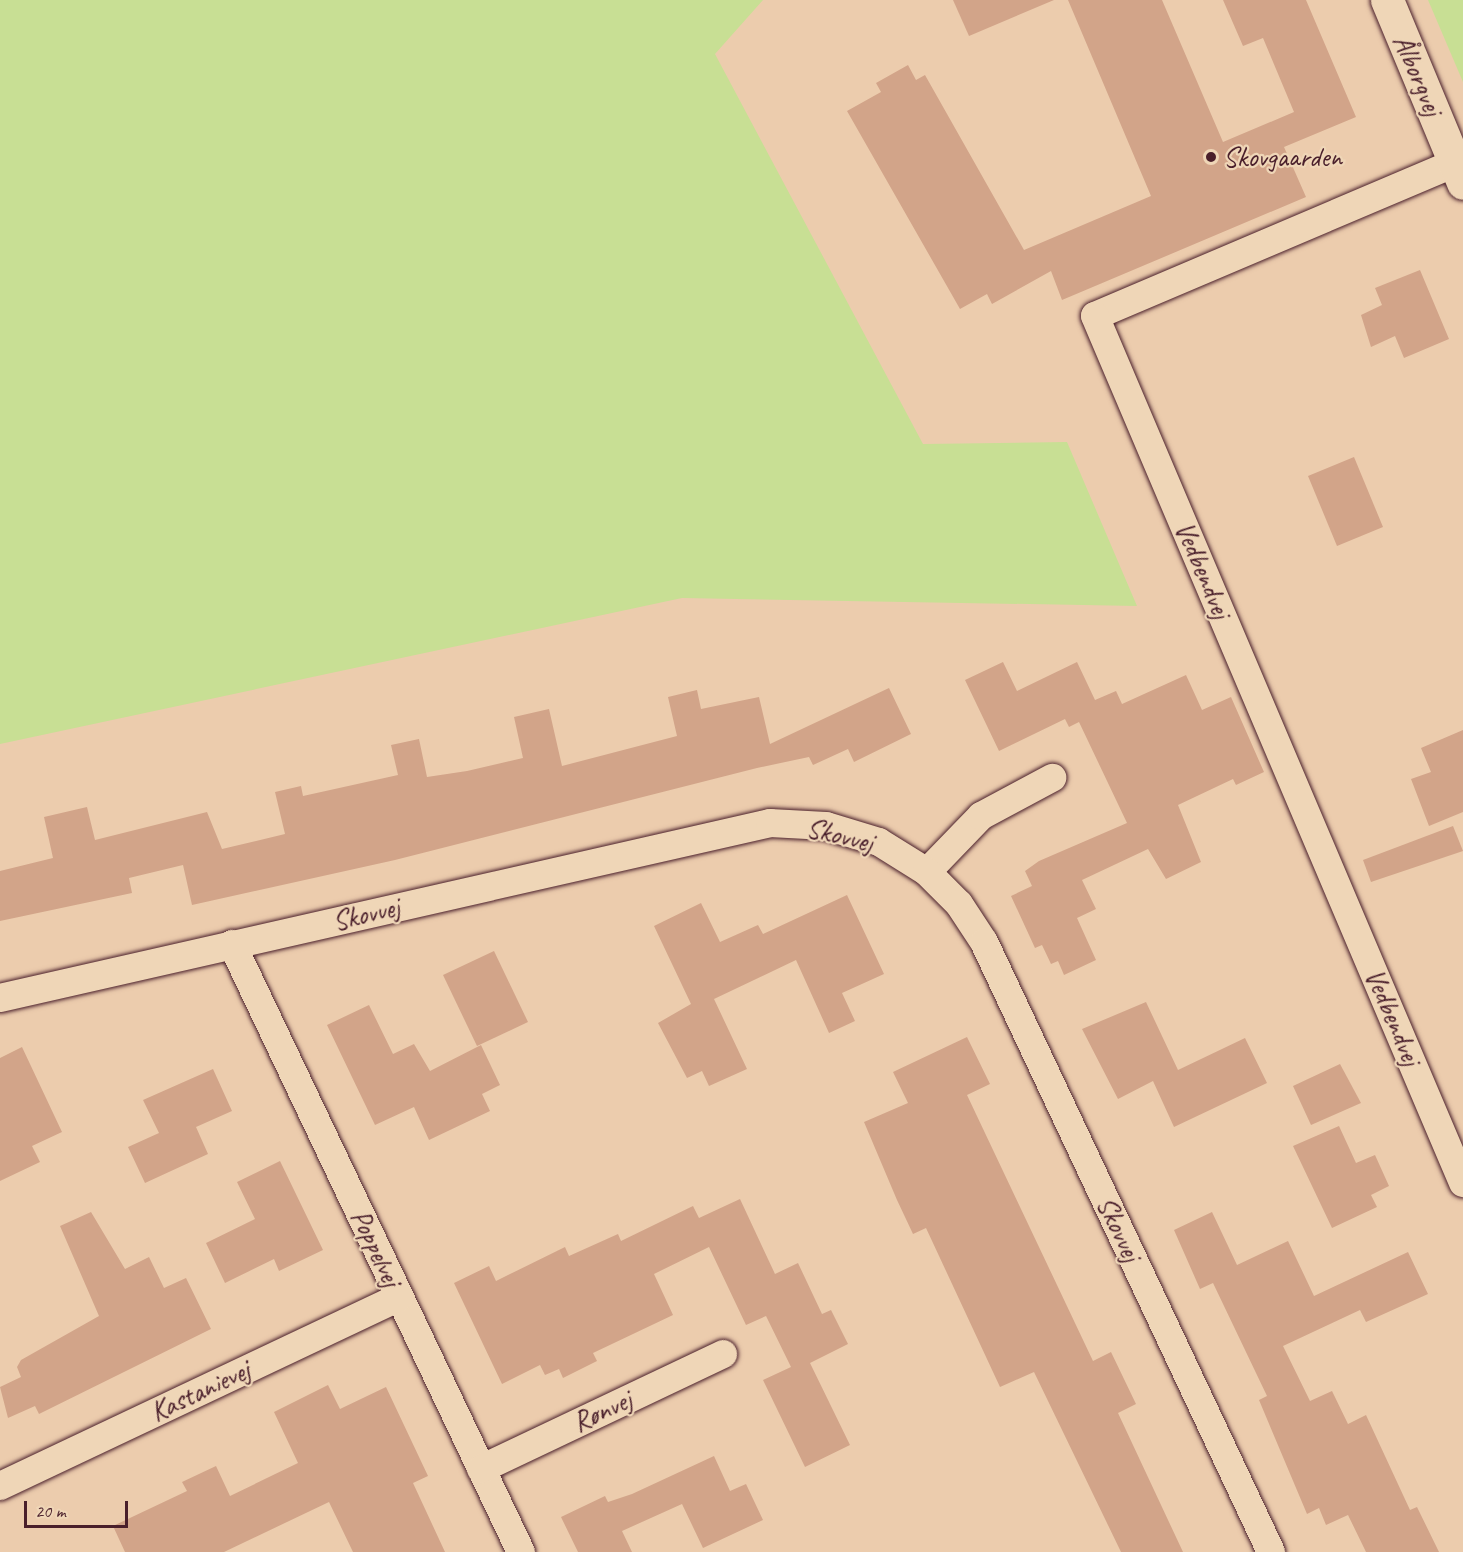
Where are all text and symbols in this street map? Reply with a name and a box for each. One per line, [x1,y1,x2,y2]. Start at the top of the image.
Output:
street label: Ålborgvej [1386,29,1450,121]
place label: Skovgaarden [1223,140,1342,174]
marker: Skovgaarden [1204,150,1218,164]
street label: Vedbendvej [1168,517,1238,623]
street label: Skovvej [803,811,877,859]
street label: Skovvej [329,890,403,938]
street label: Vedbendvej [1358,964,1428,1070]
street label: Skovvej [1089,1191,1149,1267]
street label: Poppelvej [344,1204,408,1292]
street label: Kastanievej [145,1353,255,1429]
street label: Rønvej [567,1383,637,1439]
scale bar [27,1489,130,1527]
text: 20 m [35,1500,66,1522]

